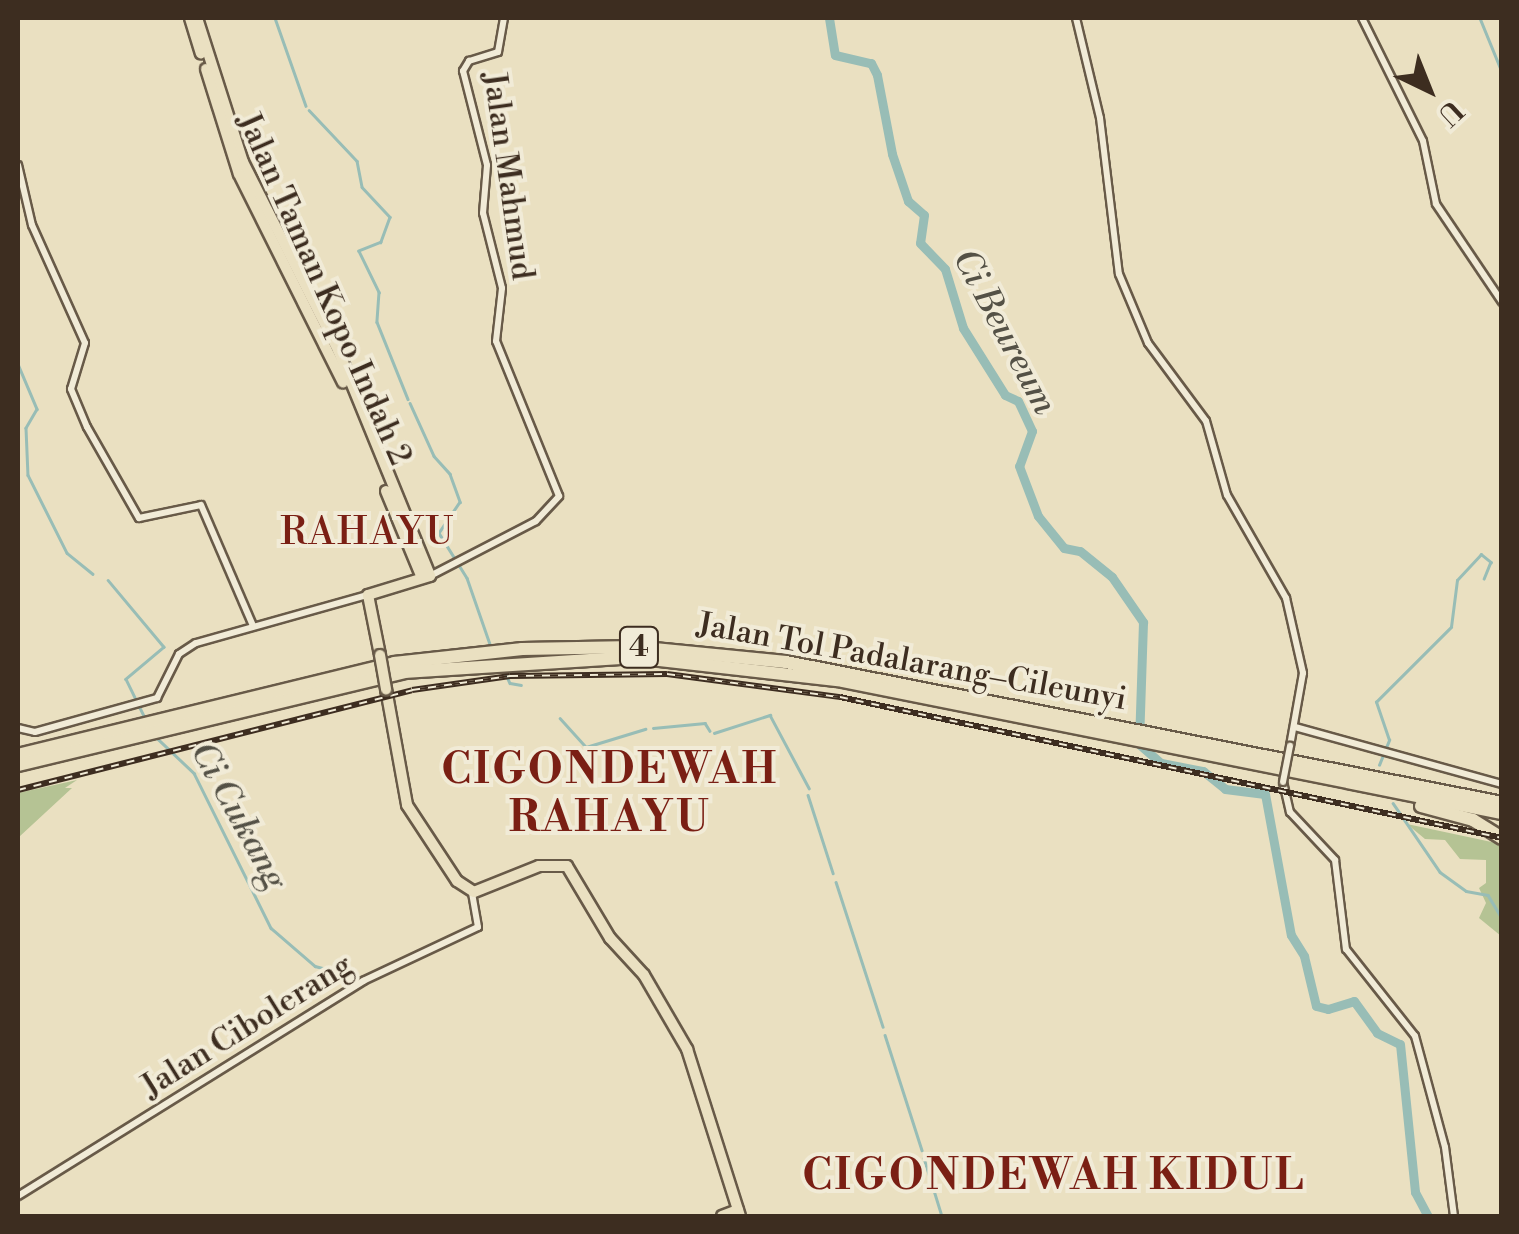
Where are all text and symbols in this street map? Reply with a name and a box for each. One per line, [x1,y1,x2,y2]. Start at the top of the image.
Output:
north arrow [1379,40,1479,140]
street label: Jalan Mahmud [474,70,542,282]
text: U [1430,92,1470,133]
street label: Jalan Taman Kopo Indah 2 [229,107,419,471]
water label: Ci Beureum [943,242,1065,422]
district label: RAHAYU [280,510,456,556]
street label: Jalan Tol Padalarang–Cileunyi [694,605,1130,719]
road number: 4 [616,622,662,672]
water label: Ci Cukang [180,735,296,897]
district label: CIGONDEWAH RAHAYU [441,746,779,844]
street label: Jalan Cibolerang [135,946,359,1106]
district label: CIGONDEWAH KIDUL [802,1152,1306,1202]

